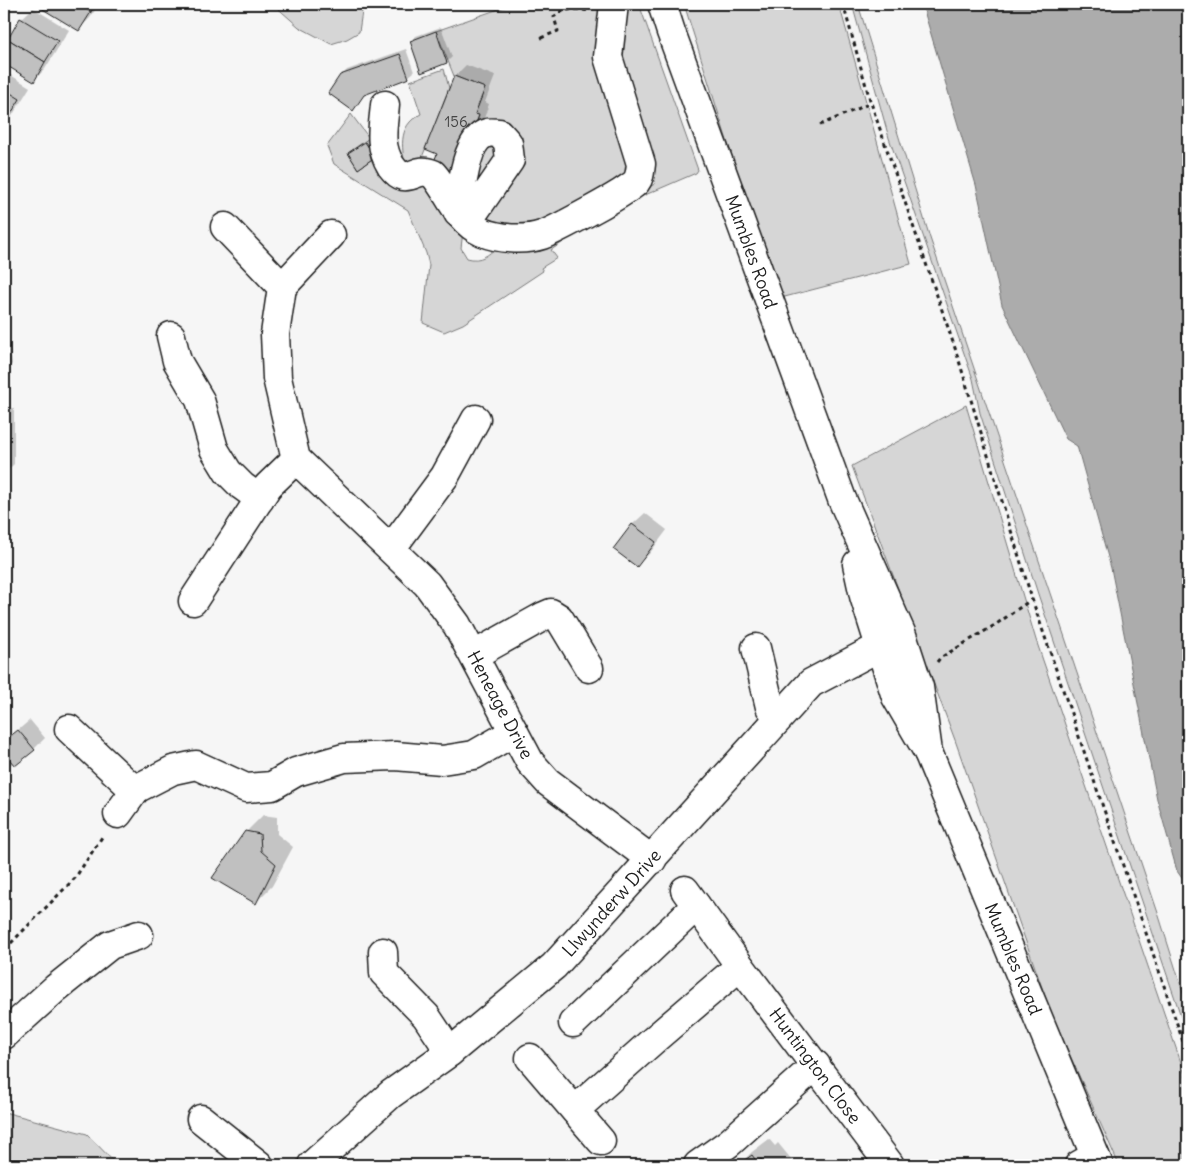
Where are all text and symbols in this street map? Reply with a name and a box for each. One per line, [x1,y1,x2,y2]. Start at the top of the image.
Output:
house number: 156 [444,112,468,131]
street label: Mumbles Road [720,192,783,312]
street label: Heneage Drive [462,647,539,763]
street label: Llwynderw Drive [557,844,666,961]
street label: Mumbles Road [980,899,1047,1019]
street label: Huntington Close [764,1003,866,1128]

